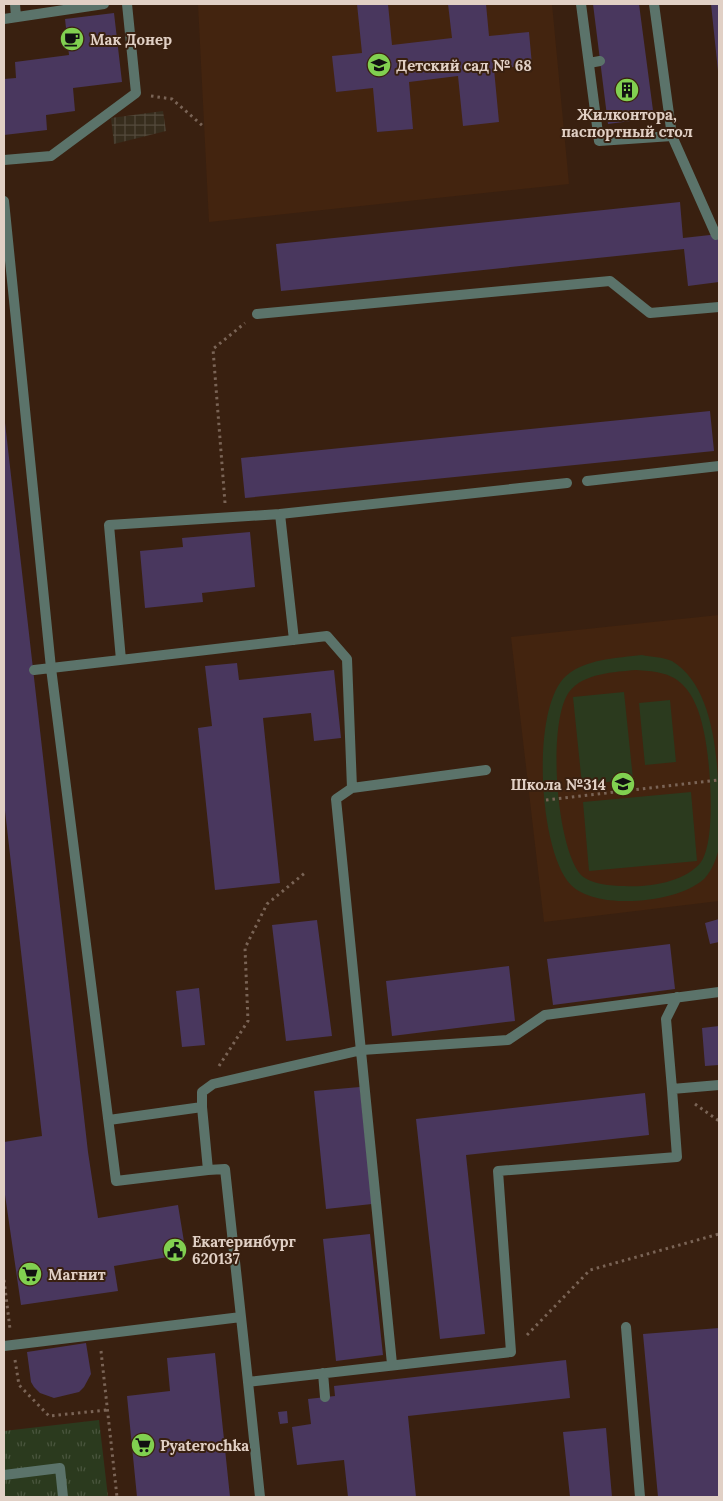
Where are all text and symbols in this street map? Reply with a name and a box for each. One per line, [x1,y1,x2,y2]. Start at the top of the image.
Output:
cafe icon: Мак Донер [59,26,85,52]
place label: Мак Донер [90,30,172,49]
school or university icon: Детский сад № 68 [366,52,392,78]
place label: Детский сад № 68 [396,56,532,75]
building icon: Жилконтора, паспортный стол [614,77,640,103]
place label: Жилконтора, паспортный стол [561,105,693,141]
school or university icon: Школа №314 [610,771,636,797]
place label: Школа №314 [510,775,606,794]
place label: Екатеринбург 620137 [192,1232,296,1268]
public building icon: Екатеринбург 620137 [162,1237,188,1263]
supermarket icon: Магнит [17,1261,43,1287]
place label: Магнит [48,1265,106,1284]
supermarket icon: Pyaterochka [130,1432,156,1458]
place label: Pyaterochka [160,1436,249,1455]

